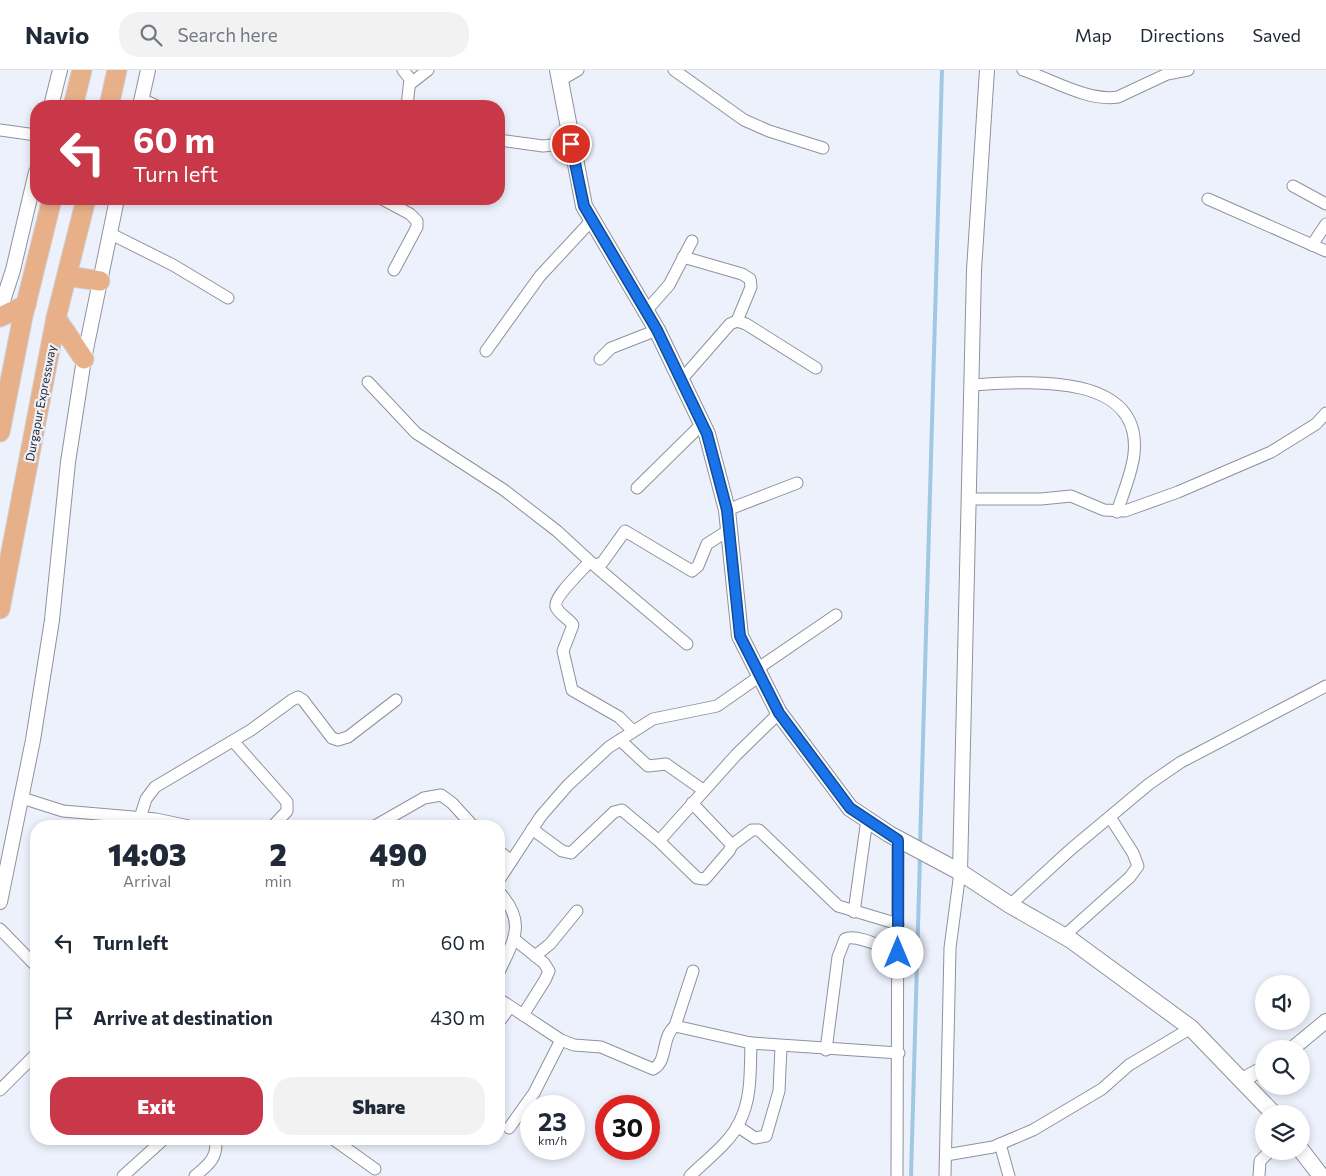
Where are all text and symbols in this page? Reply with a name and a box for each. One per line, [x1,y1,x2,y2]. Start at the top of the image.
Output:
search box [119,12,469,57]
text: Navio [25,20,89,49]
icon: search [137,21,165,49]
text: Search here [177,23,278,46]
text: Map [1075,24,1112,46]
text: Directions [1140,24,1224,46]
text: Saved [1252,24,1301,46]
text: 60 m [133,117,215,160]
icon: left [50,120,115,185]
pin [550,123,592,165]
icon: arrive [557,130,585,158]
text: Turn left [133,160,218,187]
street label: Durgapur Expressway [22,344,58,462]
text: 14:03 [108,835,187,872]
text: 2 [269,835,287,872]
text: 490 [370,835,427,872]
text: Arrival [123,871,171,890]
text: min [264,871,292,890]
text: m [391,871,405,890]
position arrow [871,926,923,978]
icon: left [50,929,78,957]
text: Turn left [93,931,168,954]
text: 60 m [441,931,485,954]
map controls [1255,975,1310,1160]
button: sound [1255,975,1310,1030]
icon: arrive [50,1004,78,1032]
text: Arrive at destination [93,1006,273,1029]
text: 430 m [430,1006,485,1029]
button: search [1255,1040,1310,1095]
button: Exit [50,1077,263,1135]
button: Share [273,1077,485,1135]
speed limit sign: 30 [595,1095,660,1160]
button: layers [1255,1105,1310,1160]
text: 23 [538,1106,567,1136]
text: km/h [538,1133,567,1147]

